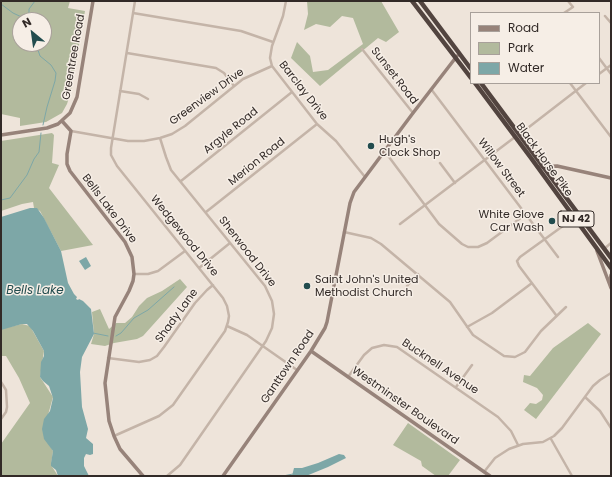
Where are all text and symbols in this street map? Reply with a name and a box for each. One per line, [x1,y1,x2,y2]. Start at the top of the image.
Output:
north arrow [12,12,52,52]
legend [470,12,600,84]
text: N [19,13,34,31]
street label: Greentree Road [60,13,88,101]
text: Road [508,19,539,36]
text: Park [508,39,534,56]
street label: Sunset Road [368,45,420,107]
street label: Barclay Drive [276,59,330,123]
text: Water [508,59,544,76]
street label: Greenview Drive [167,66,247,128]
street label: Argyle Road [201,105,261,157]
street label: Black Horse Pike [513,121,575,199]
place label: Hugh's Clock Shop [379,133,440,159]
street label: Merion Road [226,135,288,189]
street label: Willow Street [475,136,527,200]
marker: Hugh's Clock Shop [366,141,376,151]
street label: Bells Lake Drive [79,172,139,246]
street label: Wedgewood Drive [147,193,221,279]
place label: White Glove Car Wash [478,208,544,234]
road number: NJ 42 [558,211,594,227]
street label: Sherwood Drive [215,214,279,290]
marker: White Glove Car Wash [547,216,557,226]
place label: Saint John's United Methodist Church [315,273,418,299]
marker: Saint John's United Methodist Church [302,281,312,291]
water label: Bells Lake [6,284,64,298]
street label: Shady Lane [153,286,201,346]
street label: Ganttown Road [259,328,317,406]
street label: Bucknell Avenue [399,336,481,398]
street label: Westminster Boulevard [349,364,461,448]

